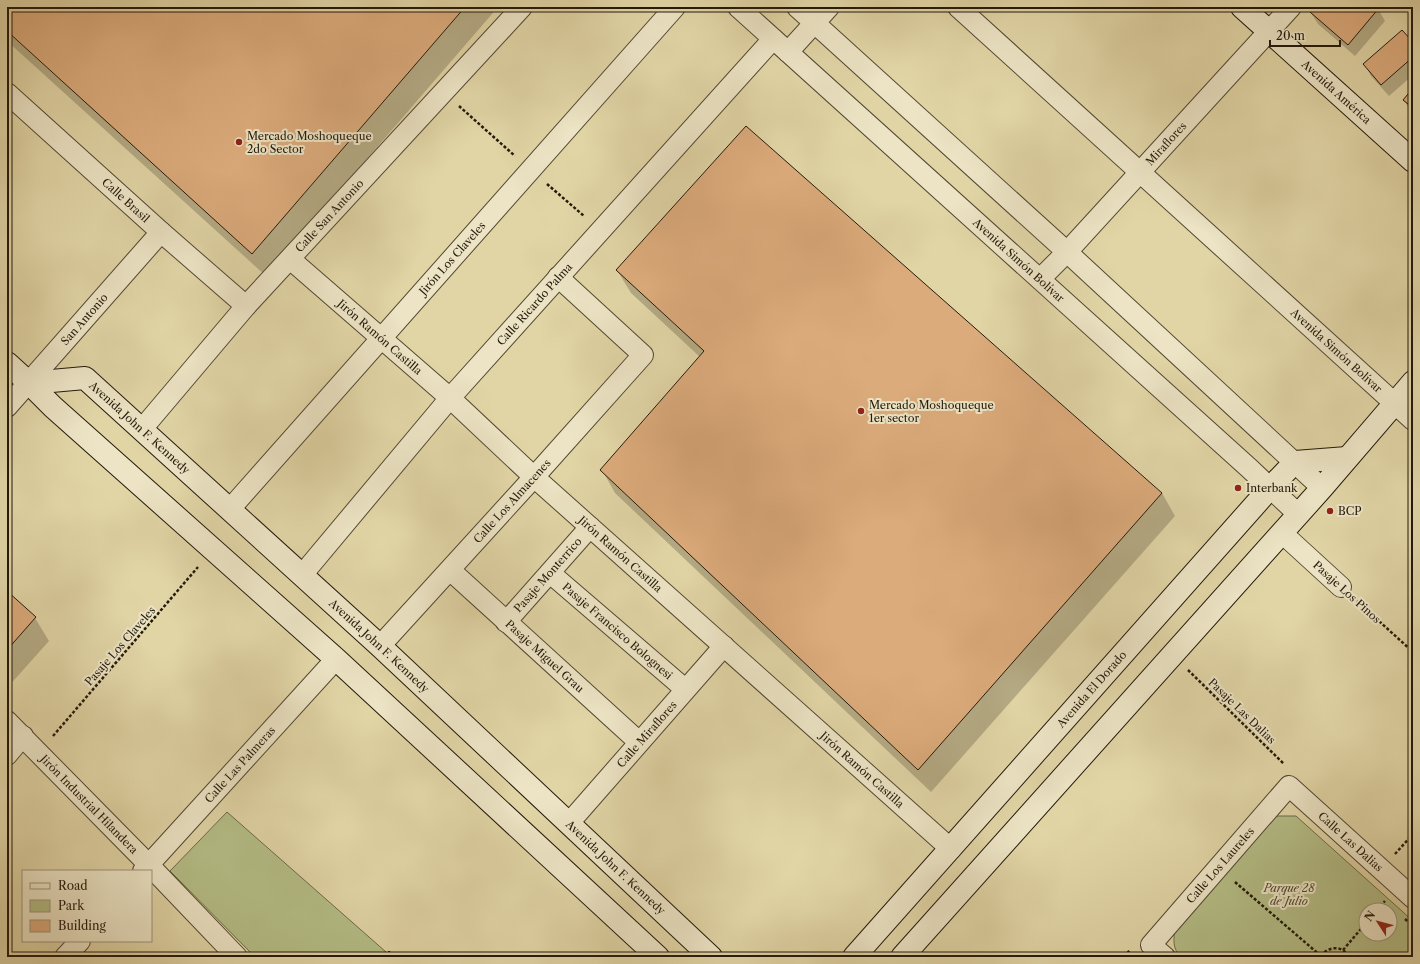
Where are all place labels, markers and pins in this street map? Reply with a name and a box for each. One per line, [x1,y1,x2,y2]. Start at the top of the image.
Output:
place label: Mercado Moshoqueque 2do Sector [247,129,372,156]
marker: Mercado Moshoqueque 2do Sector [234,137,244,147]
place label: Mercado Moshoqueque 1er sector [869,398,994,425]
marker: Mercado Moshoqueque 1er sector [856,406,866,416]
place label: Interbank [1246,481,1298,495]
marker: Interbank [1233,483,1243,493]
place label: BCP [1338,504,1361,518]
marker: BCP [1325,506,1335,516]

